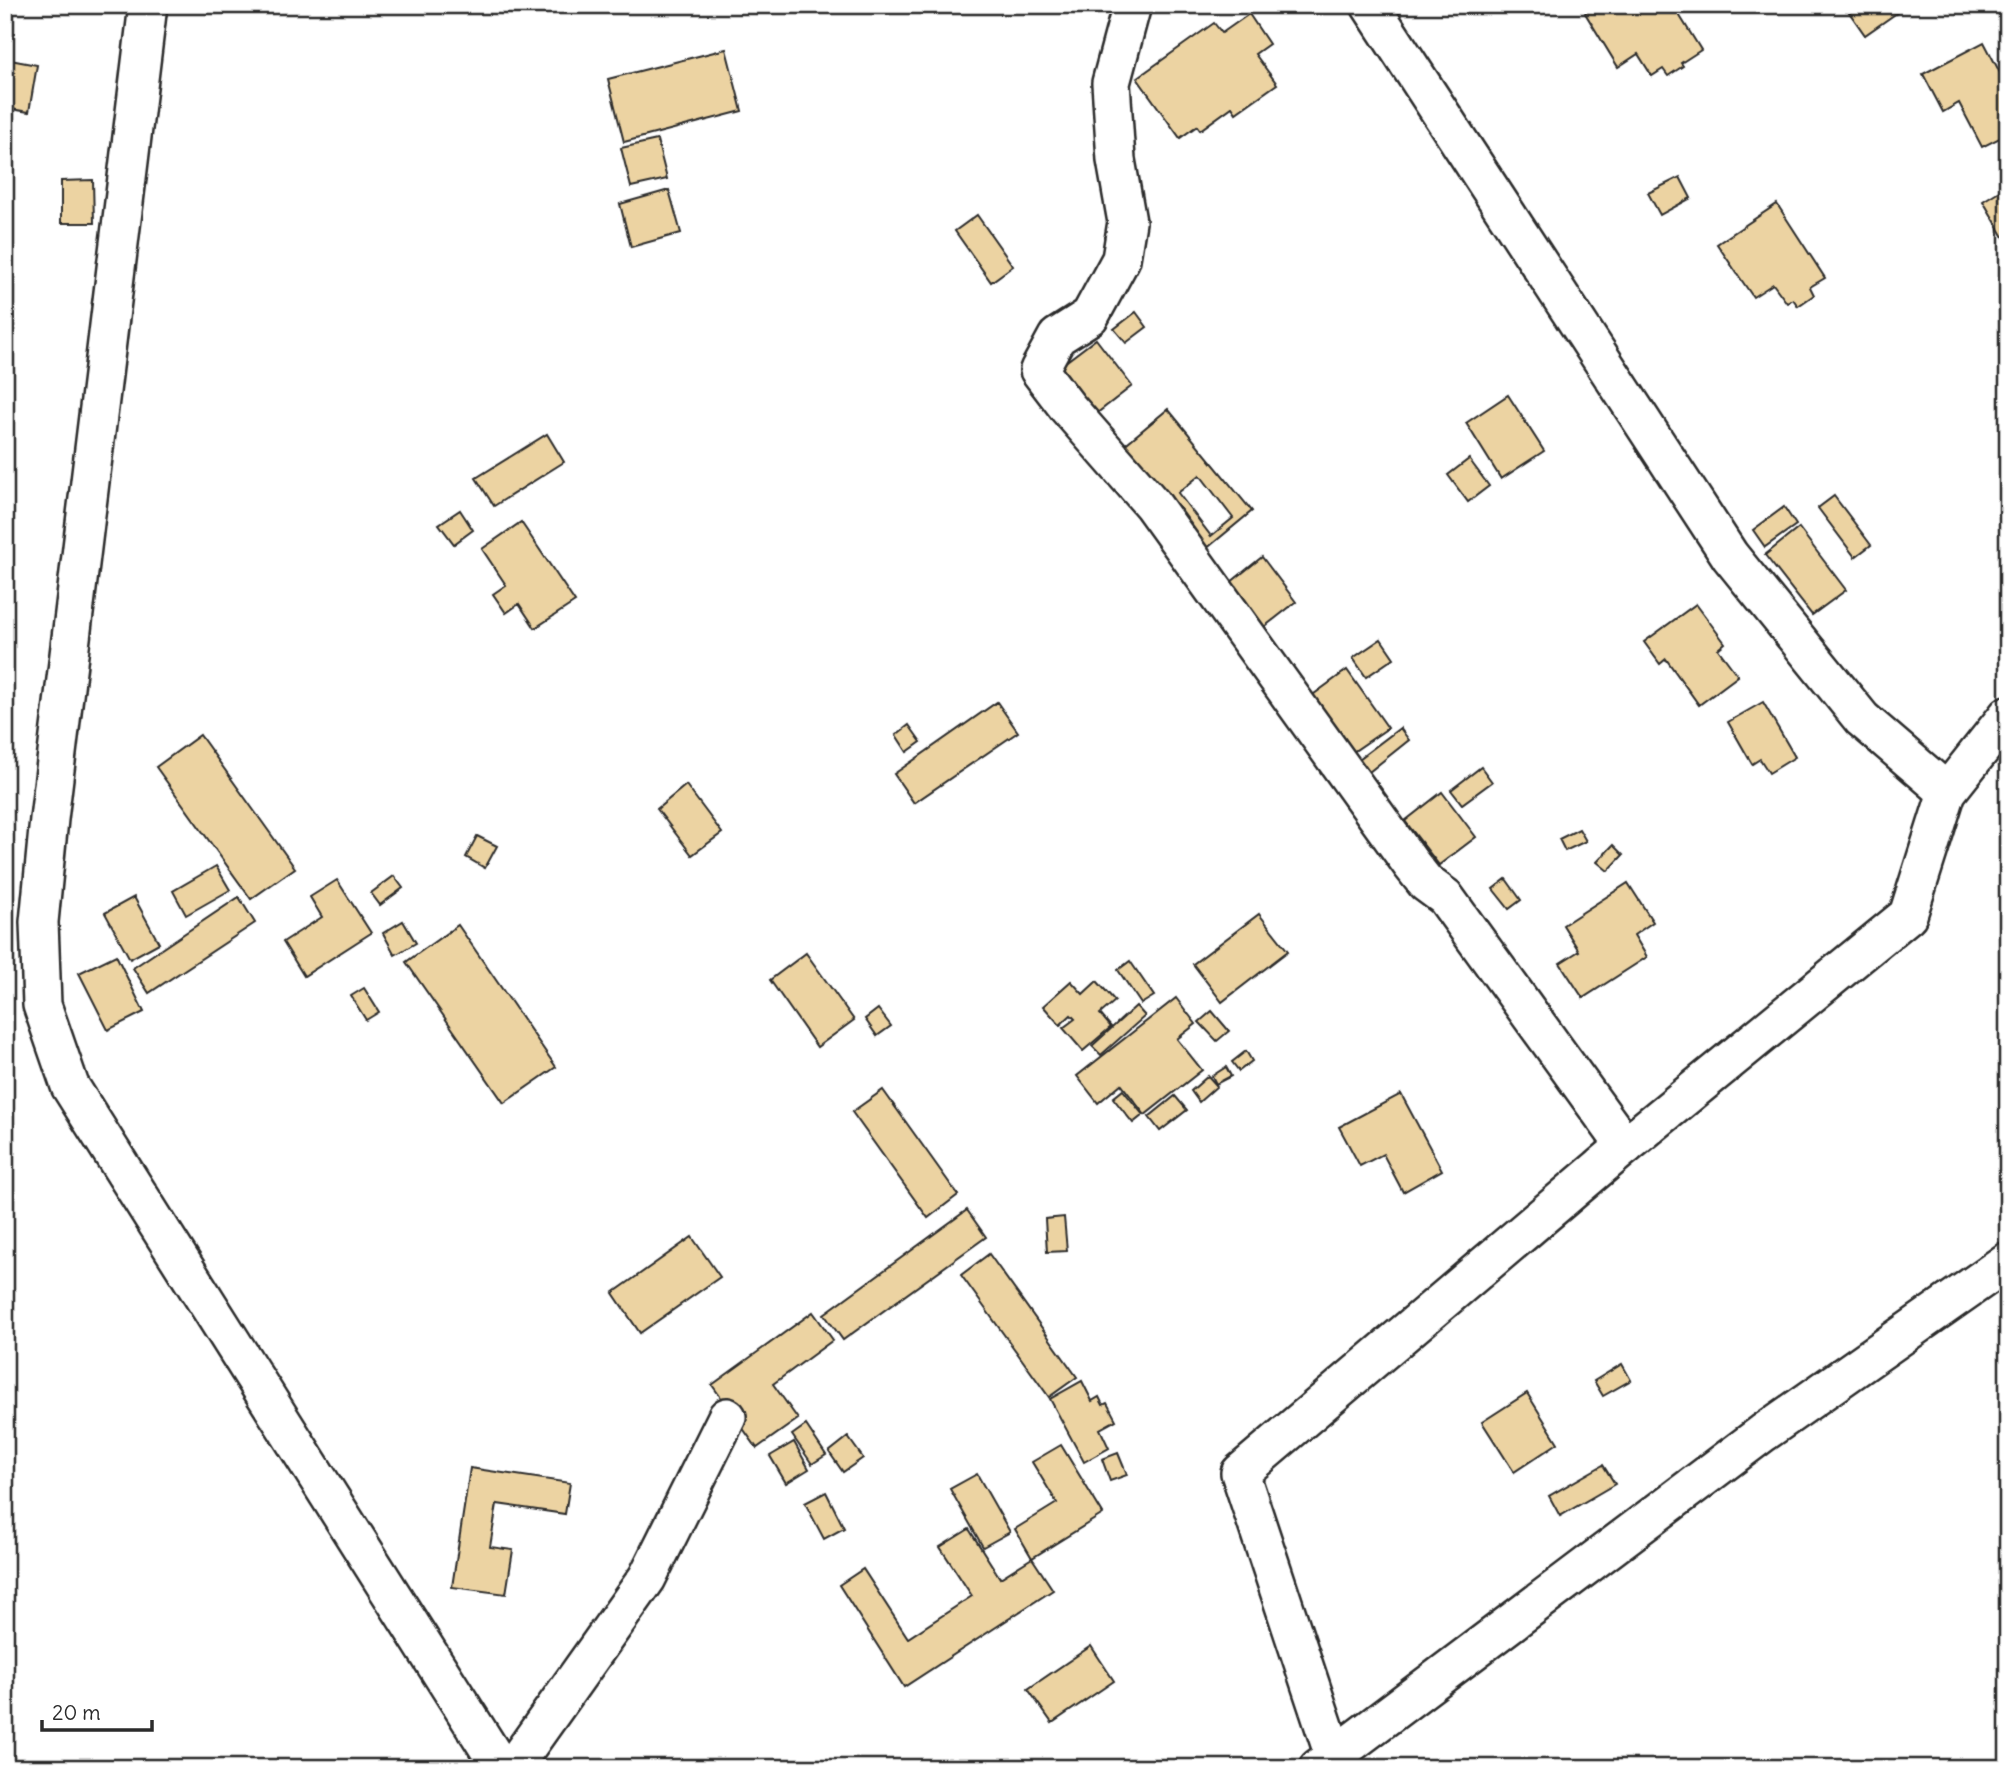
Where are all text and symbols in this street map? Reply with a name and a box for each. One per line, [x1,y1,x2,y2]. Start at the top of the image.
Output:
scale bar [42,1689,152,1733]
text: 20 m [52,1699,101,1726]

